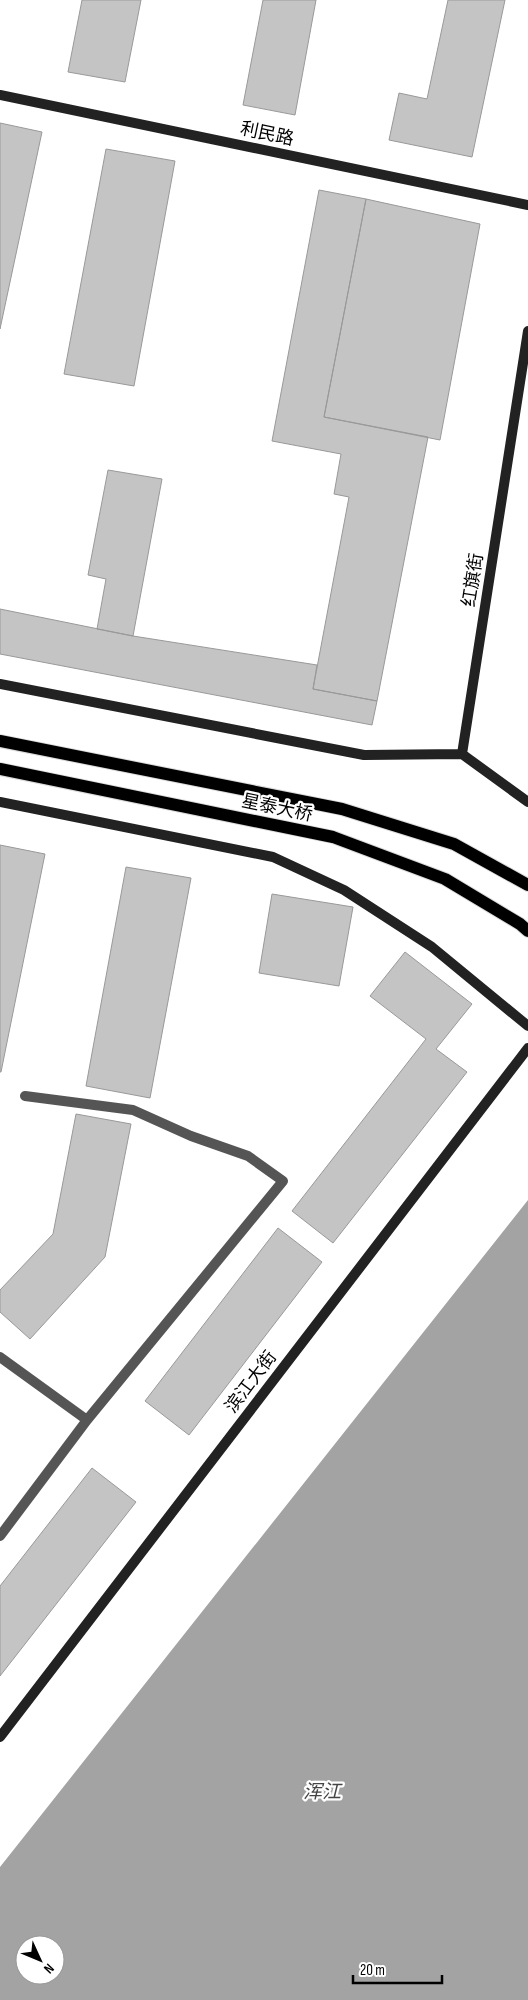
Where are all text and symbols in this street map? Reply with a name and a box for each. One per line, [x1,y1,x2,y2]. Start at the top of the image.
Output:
street label: 利民路 [238,118,296,150]
street label: 红旗街 [458,552,488,608]
street label: 星泰大桥 [240,790,314,826]
street label: 滨江大街 [221,1347,281,1417]
water label: 浑江 [303,1781,343,1804]
north arrow [15,1935,65,1985]
scale bar [353,1952,442,1984]
text: N [40,1960,58,1977]
text: 20 m [360,1961,385,1980]

